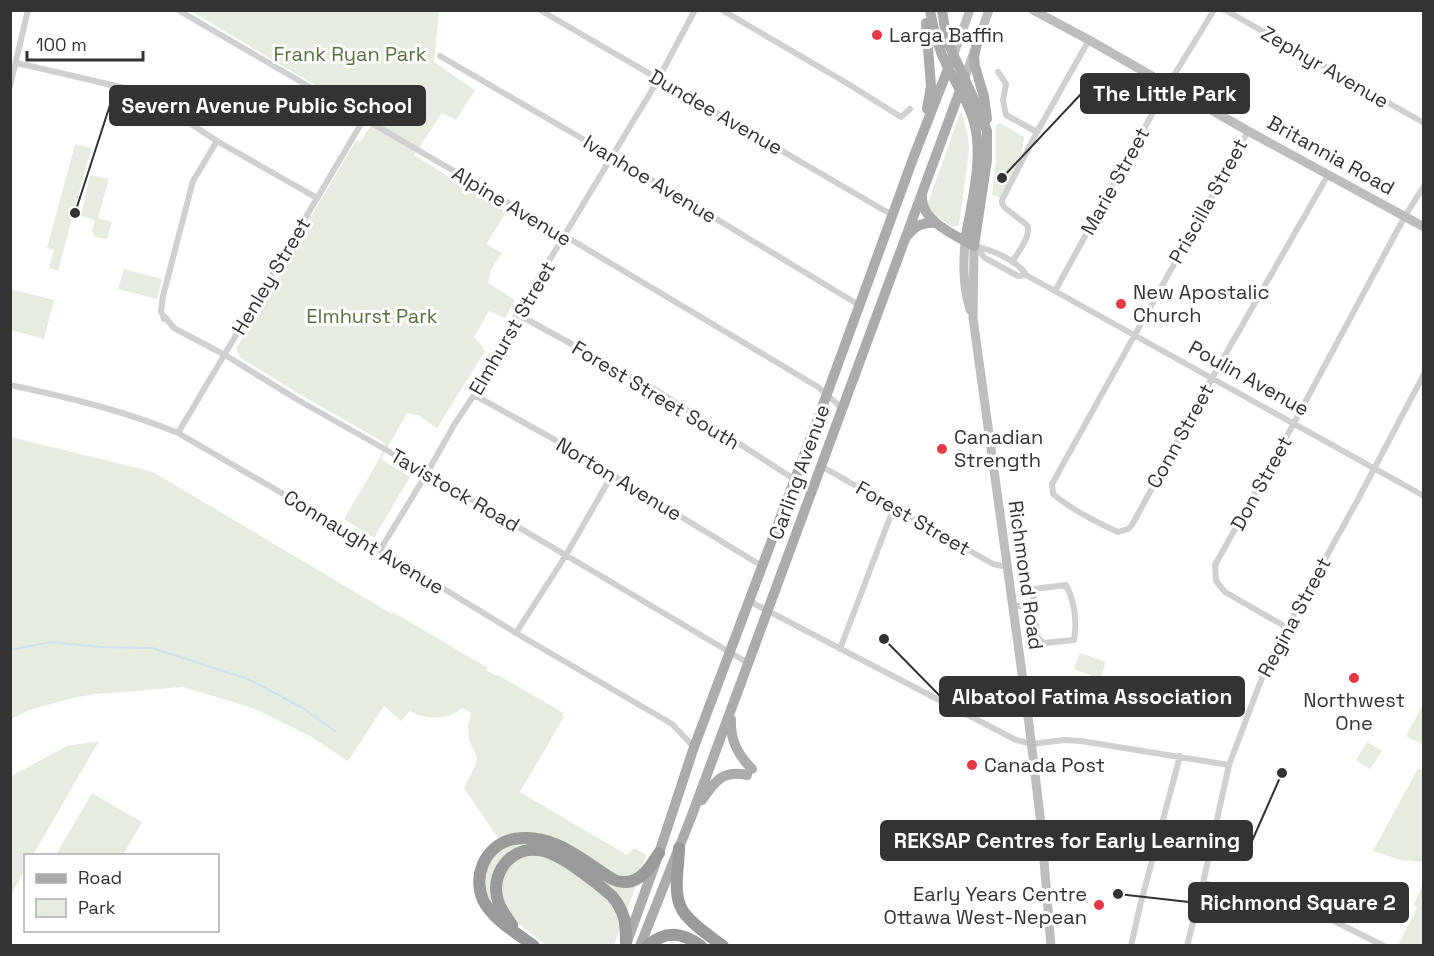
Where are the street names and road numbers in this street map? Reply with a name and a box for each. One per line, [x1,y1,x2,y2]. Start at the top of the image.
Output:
street label: Zephyr Avenue [1256,20,1394,114]
street label: Dundee Avenue [645,63,787,161]
street label: Britannia Road [1263,109,1399,201]
street label: Marie Street [1075,123,1155,239]
street label: Ivanhoe Avenue [579,129,721,229]
street label: Priscilla Street [1163,134,1253,268]
street label: Alpine Avenue [447,160,577,252]
street label: Henley Street [226,213,316,339]
street label: Elmhurst Street [463,256,561,400]
street label: Poulin Avenue [1184,334,1314,422]
street label: Forest Street South [567,335,745,455]
street label: Conn Street [1141,379,1219,493]
street label: Carling Avenue [762,401,836,543]
street label: Norton Avenue [551,431,687,527]
street label: Don Street [1224,431,1298,535]
street label: Tavistock Road [386,442,524,538]
street label: Forest Street [851,475,975,561]
street label: Connaught Avenue [279,484,449,600]
street label: Richmond Road [1003,499,1049,651]
street label: Regina Street [1251,553,1337,681]

